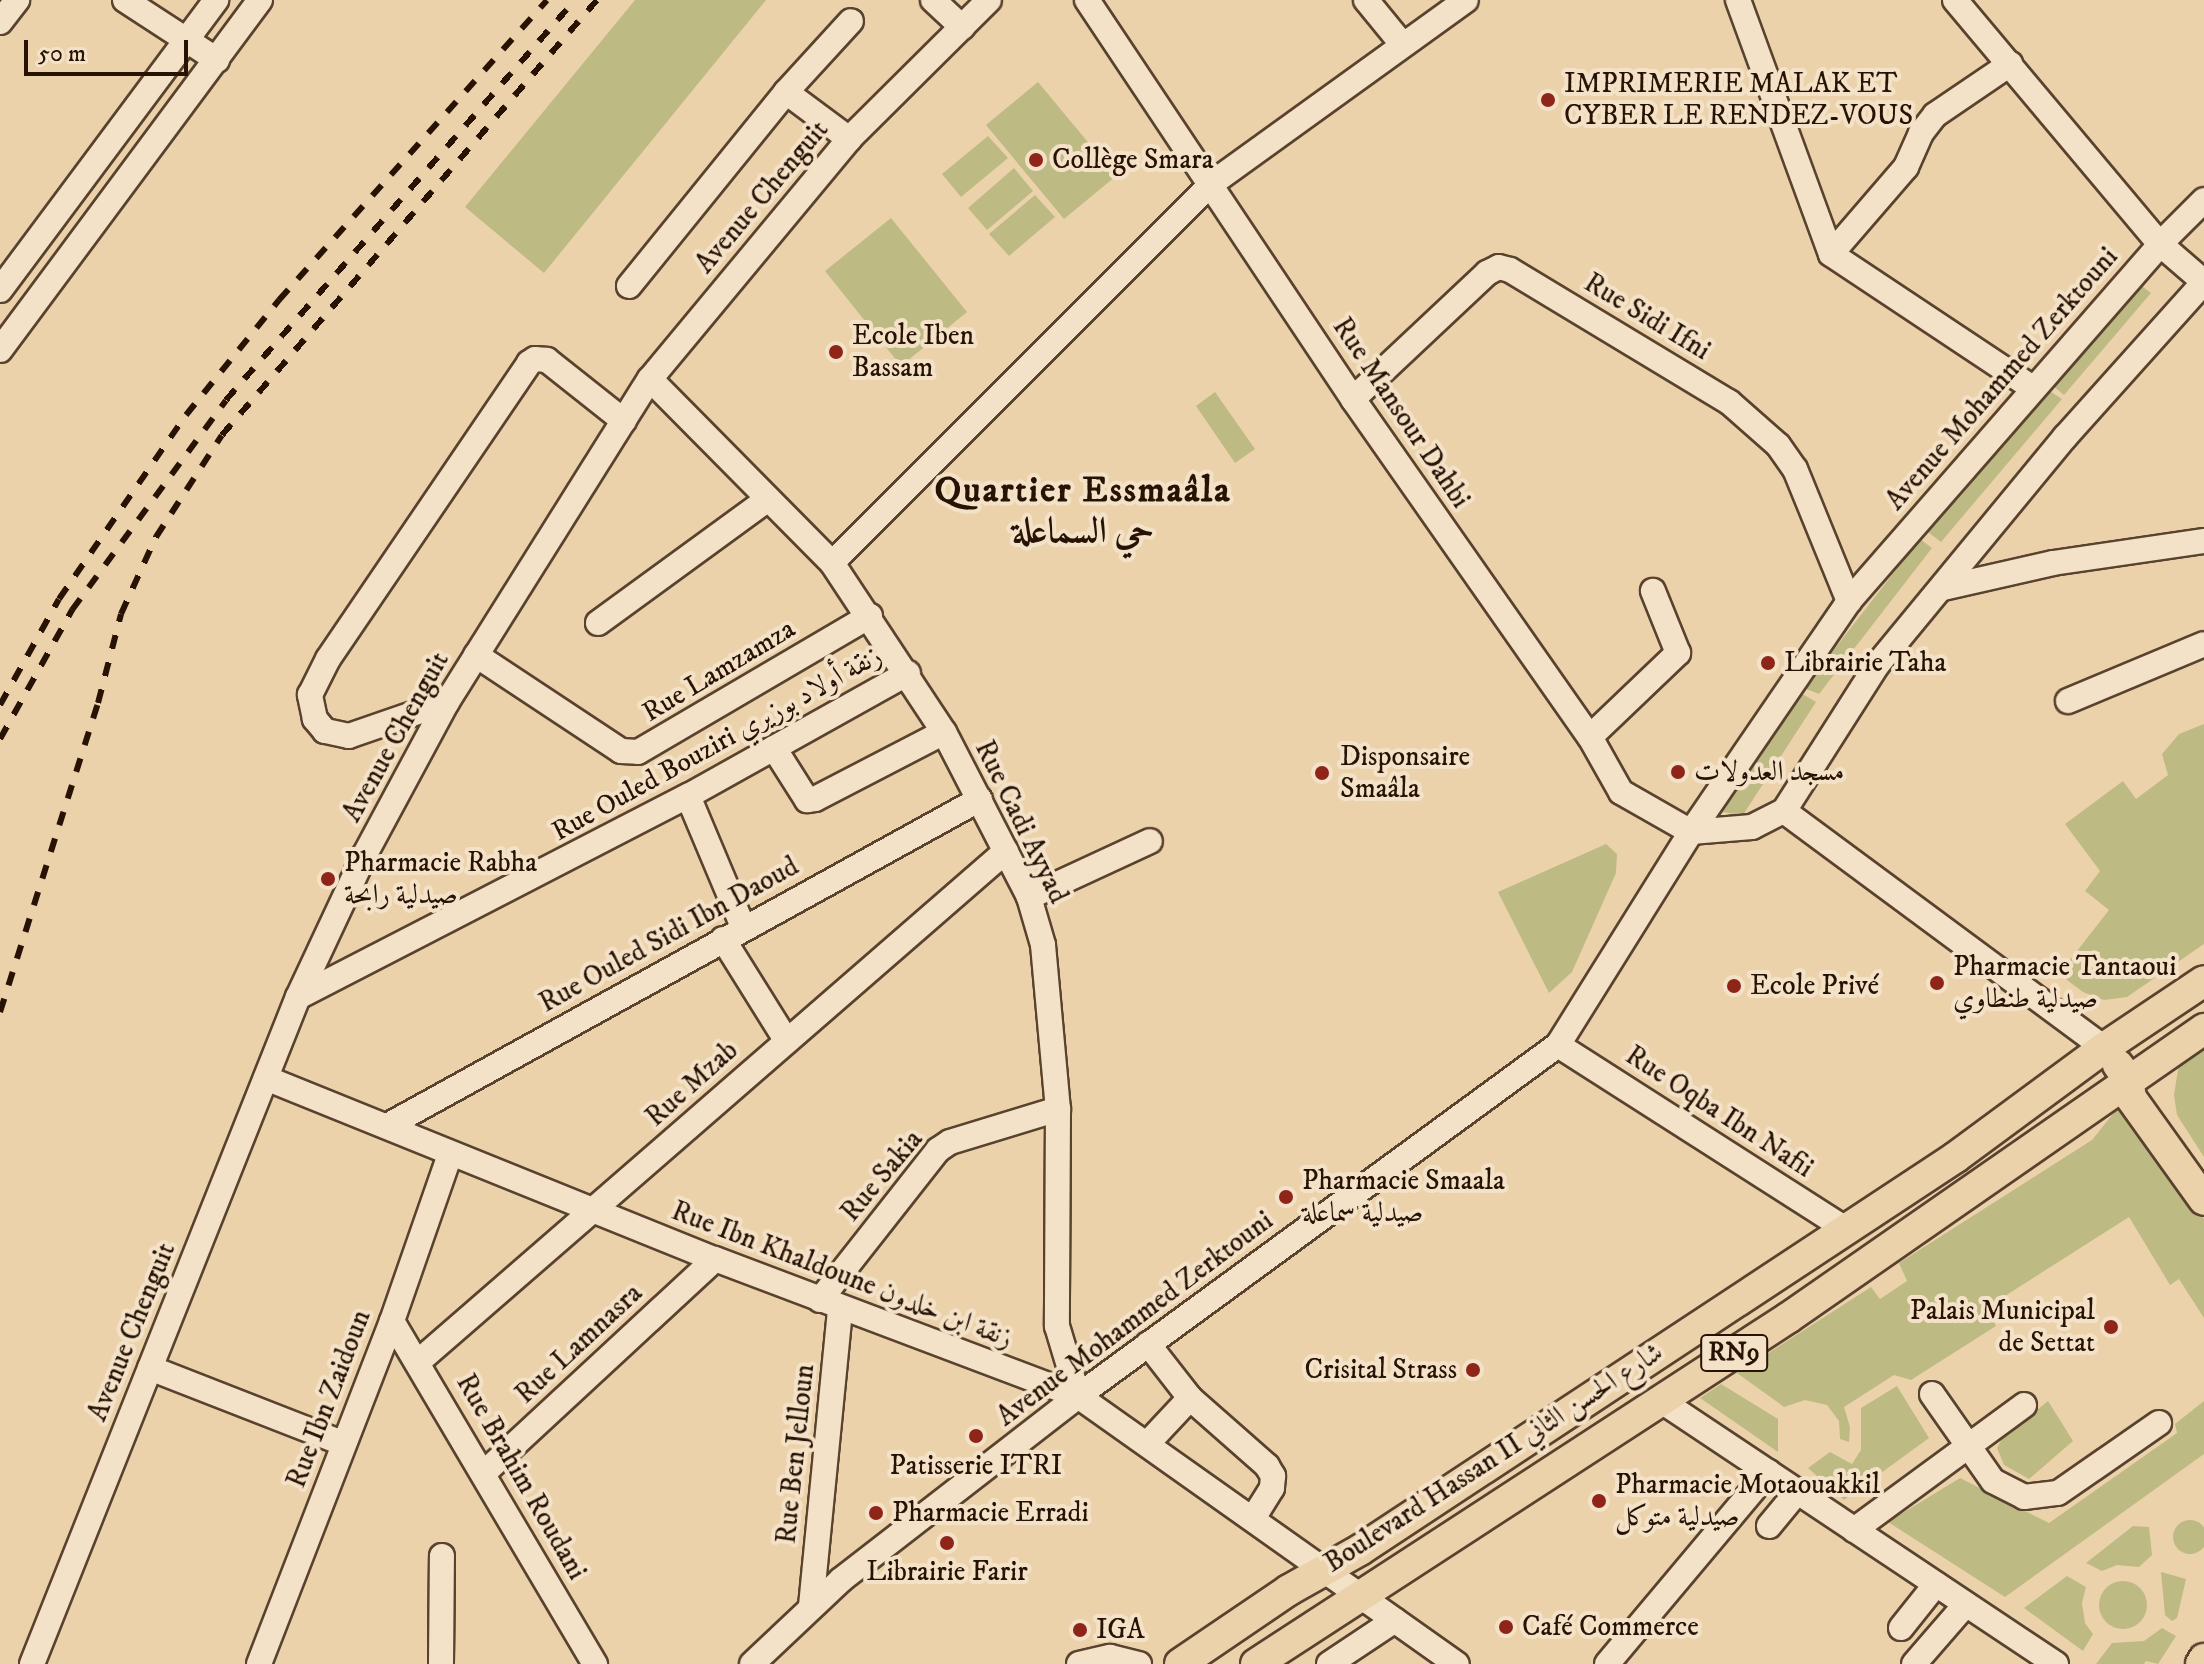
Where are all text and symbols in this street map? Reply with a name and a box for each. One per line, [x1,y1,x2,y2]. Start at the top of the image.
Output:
scale bar [28,24,192,74]
text: 50 m [38,39,86,69]
place label: IMPRIMERIE MALAK ET CYBER LE RENDEZ-VOUS [1564,67,1913,133]
marker: IMPRIMERIE MALAK ET CYBER LE RENDEZ-VOUS [1539,91,1557,109]
street label: Avenue Chenguit [688,114,836,280]
place label: Collège Smara [1052,143,1214,177]
marker: Collège Smara [1027,151,1045,169]
street label: Avenue Mohammed Zerktouni [1879,241,2125,517]
street label: Rue Sidi Ifni [1578,266,1716,368]
street label: Rue Mansour Dahbi [1325,311,1477,515]
place label: Ecole Iben Bassam [852,319,974,385]
marker: Ecole Iben Bassam [827,343,845,361]
district label: Quartier Essmaâla حي السماعلة [935,468,1231,553]
street label: Rue Lamzamza [637,612,801,730]
street label: Rue Ouled Bouziri زنقة أولاد بوزيري [546,639,888,849]
street label: Avenue Chenguit [335,646,457,828]
place label: Librairie Taha [1784,646,1946,680]
marker: Librairie Taha [1759,654,1777,672]
street label: Rue Cadi Ayyad [967,735,1075,909]
place label: Disponsaire Smaâla [1340,740,1470,806]
place label: مسجد العدولات [1694,755,1844,789]
marker: Disponsaire Smaâla [1311,762,1333,784]
marker: مسجد العدولات [1669,763,1687,781]
place label: Pharmacie Rabha صيدلية رابحة [344,846,537,912]
street label: Rue Ouled Sidi Ibn Daoud [534,850,804,1020]
marker: Pharmacie Rabha صيدلية رابحة [319,870,337,888]
place label: Pharmacie Tantaoui صيدلية طنطاوي [1953,950,2176,1016]
place label: Ecole Privé [1750,969,1879,1003]
marker: Pharmacie Tantaoui صيدلية طنطاوي [1928,974,1946,992]
marker: Ecole Privé [1725,977,1743,995]
street label: Rue Mzab [639,1034,745,1134]
street label: Rue Oqba Ibn Nafii [1619,1039,1819,1185]
street label: Rue Sakia [834,1123,930,1229]
place label: Pharmacie Smaala صيدلية سماعلة [1302,1164,1505,1230]
marker: Pharmacie Smaala صيدلية سماعلة [1277,1188,1295,1206]
street label: Rue Ibn Khaldoune زنقة ابن خلدون [667,1194,1017,1356]
street label: Avenue Mohammed Zerktouni [990,1204,1280,1434]
street label: Avenue Chenguit [81,1238,183,1426]
street label: Rue Lamnasra [509,1277,649,1411]
place label: Palais Municipal de Settat [1910,1294,2095,1360]
street label: Rue Ibn Zaidoun [280,1305,378,1493]
marker: Palais Municipal de Settat [2102,1318,2120,1336]
road number: RN9 [1700,1331,1768,1375]
street label: Boulevard Hassan II شارع الحسن الثاني [1318,1336,1670,1580]
place label: Crisital Strass [1304,1353,1457,1387]
marker: Crisital Strass [1464,1361,1482,1379]
street label: Rue Ben Jelloun [770,1363,822,1545]
street label: Rue Brahim Roudani [448,1368,594,1586]
marker: Patisserie ITRI [967,1427,985,1445]
place label: Patisserie ITRI [890,1449,1062,1483]
place label: Pharmacie Motaouakkil صيدلية متوكل [1615,1468,1880,1534]
marker: Pharmacie Motaouakkil صيدلية متوكل [1590,1492,1608,1510]
place label: Pharmacie Erradi [892,1496,1089,1530]
marker: Pharmacie Erradi [867,1504,885,1522]
marker: Librairie Farir [938,1534,956,1552]
place label: Librairie Farir [866,1555,1028,1589]
place label: Café Commerce [1522,1610,1699,1644]
place label: IGA [1096,1613,1145,1647]
marker: Café Commerce [1497,1618,1515,1636]
marker: IGA [1071,1621,1089,1639]

